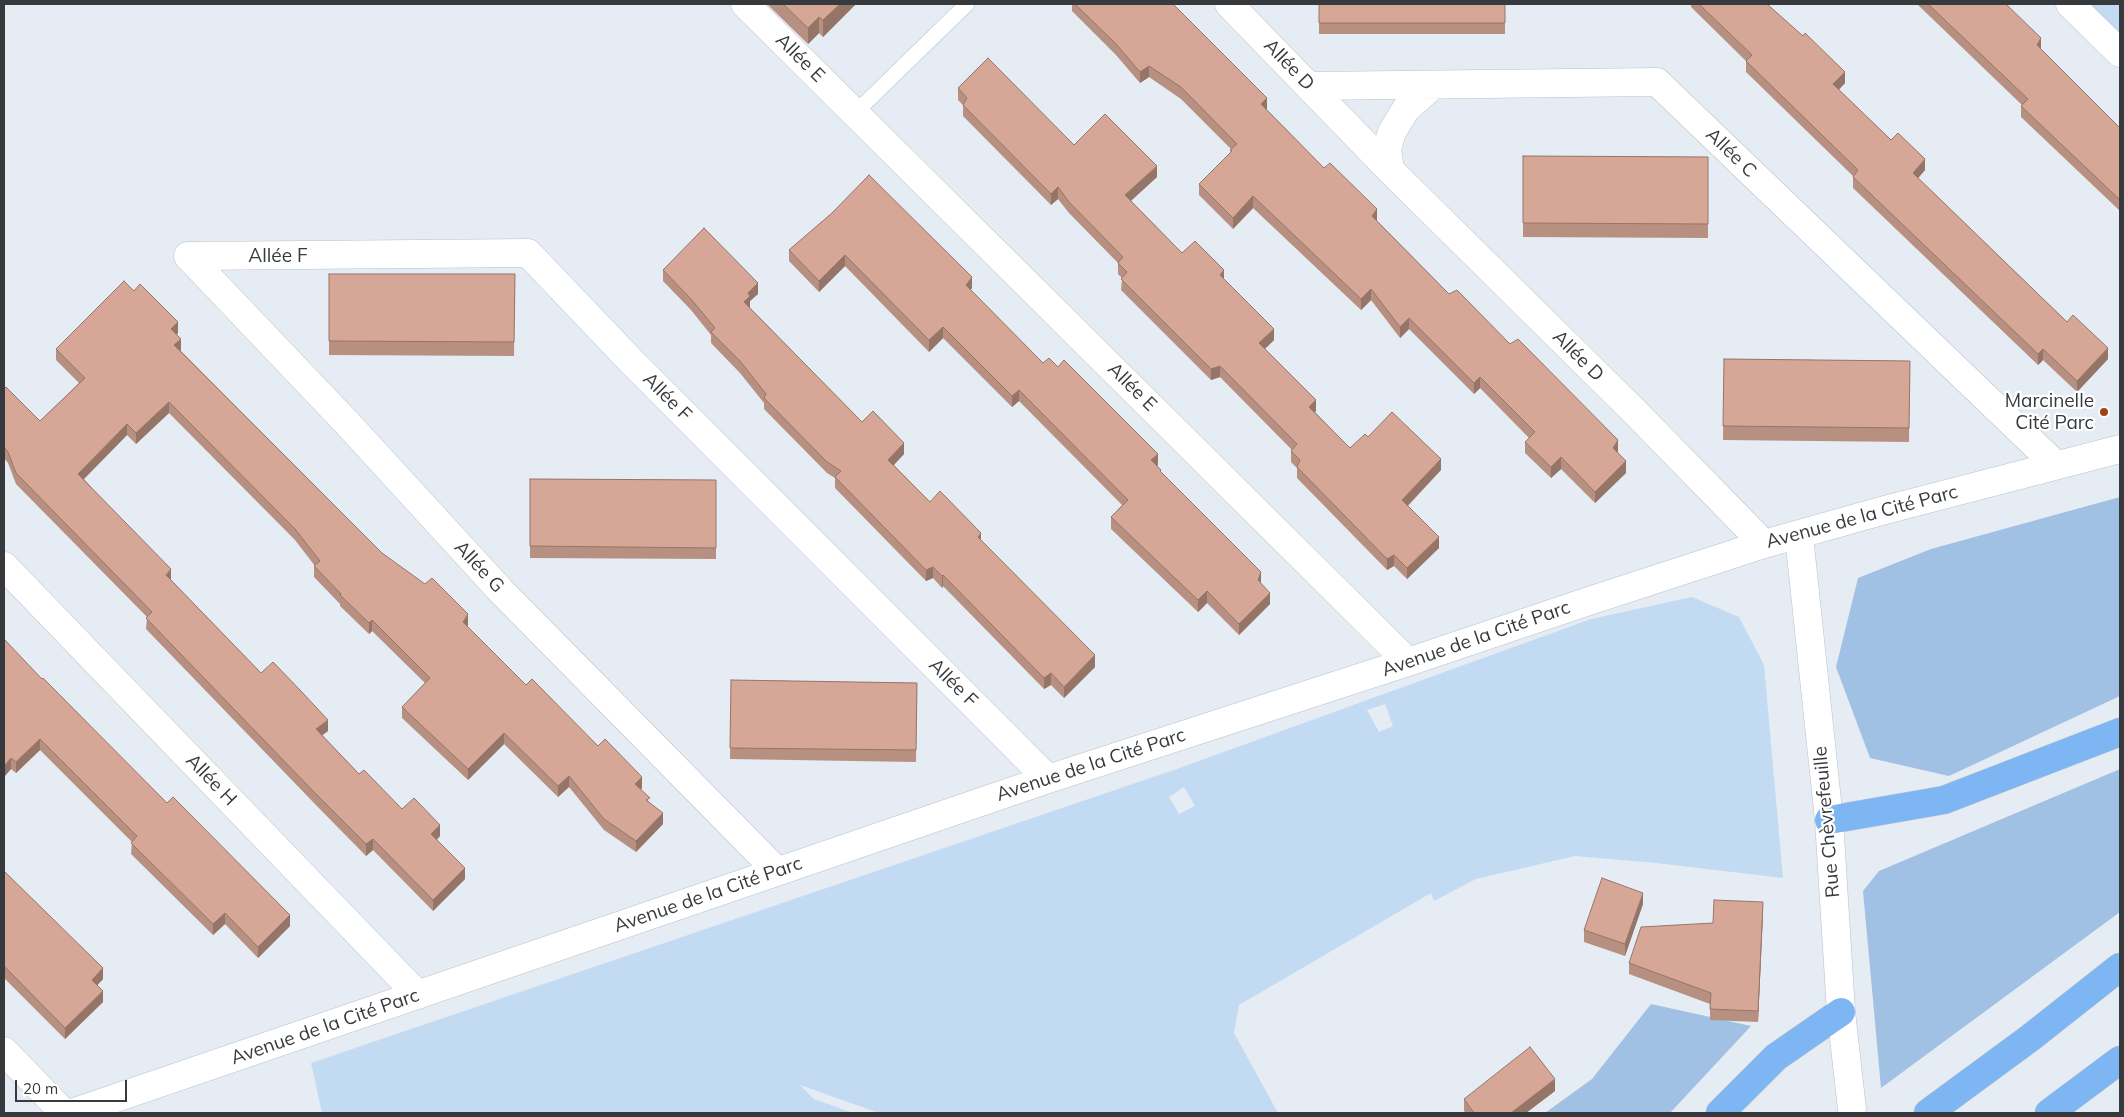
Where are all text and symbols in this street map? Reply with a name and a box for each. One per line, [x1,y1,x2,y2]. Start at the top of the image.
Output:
street label: Allée E [771,29,829,87]
street label: Allée D [1259,34,1319,96]
street label: Allée C [1701,123,1761,183]
street label: Allée F [248,245,308,267]
street label: Allée D [1548,326,1608,386]
street label: Allée E [1103,358,1161,416]
street label: Allée F [638,368,696,426]
place label: Marcinelle Cité Parc [2005,390,2094,434]
marker: Marcinelle Cité Parc [2098,406,2110,418]
street label: Avenue de la Cité Parc [1764,480,1960,554]
street label: Allée G [449,536,509,598]
street label: Avenue de la Cité Parc [1379,596,1573,682]
street label: Allée F [924,654,982,712]
street label: Avenue de la Cité Parc [994,724,1188,806]
street label: Rue Chèvrefeuille [1809,745,1845,899]
street label: Allée H [181,749,241,811]
street label: Avenue de la Cité Parc [611,852,805,938]
street label: Avenue de la Cité Parc [228,984,422,1070]
scale bar [18,1070,130,1102]
text: 20 m [23,1079,58,1098]

